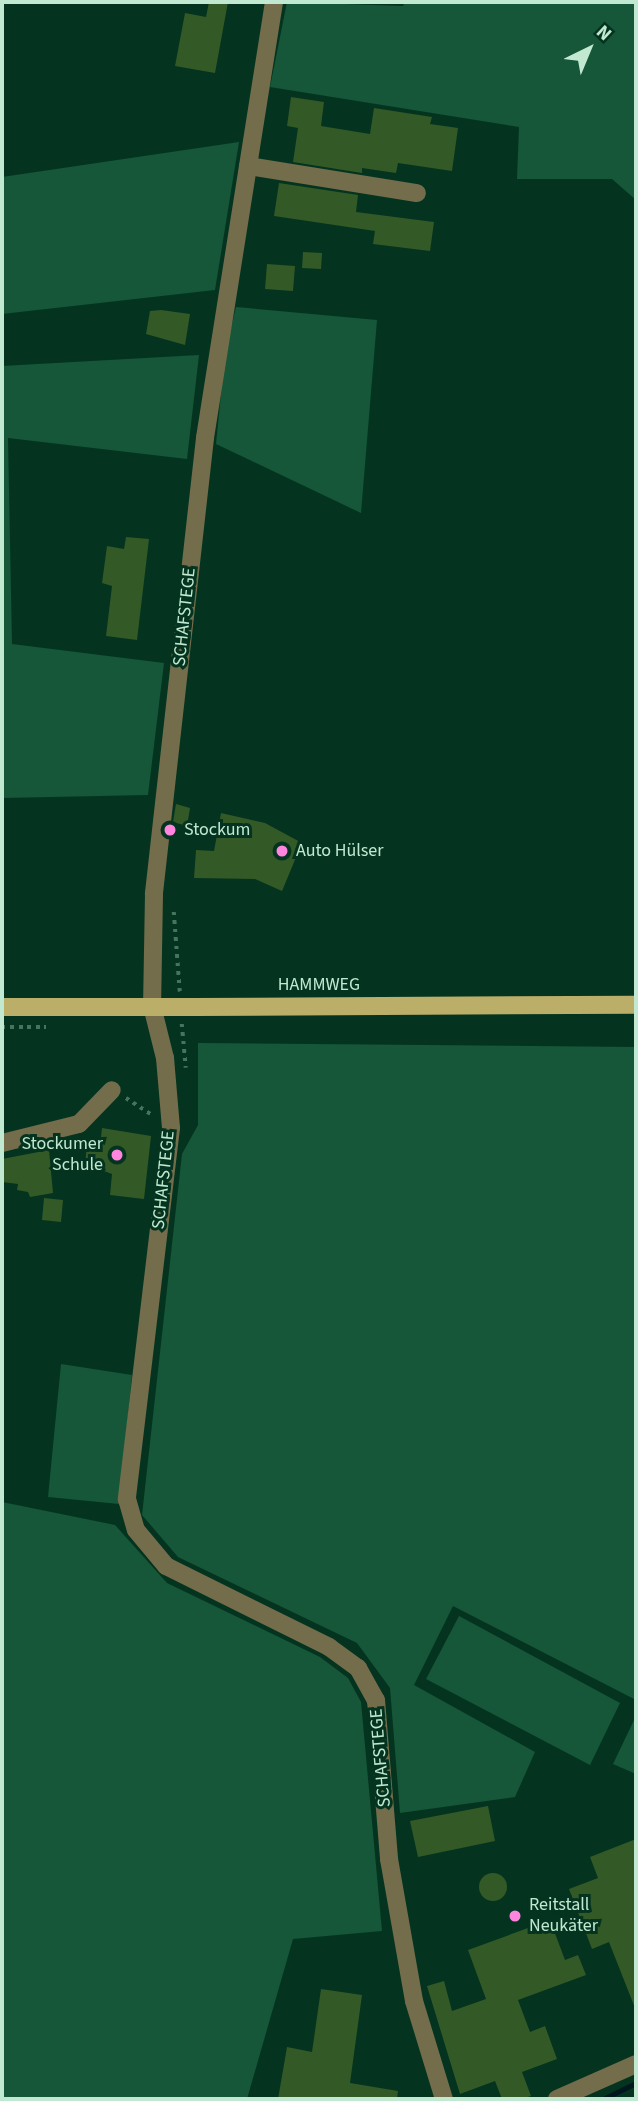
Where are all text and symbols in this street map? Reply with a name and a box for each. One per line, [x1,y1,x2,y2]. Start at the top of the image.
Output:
north arrow [554,14,624,84]
text: N [590,19,617,47]
street label: SCHAFSTEGE [169,567,201,667]
place label: Stockum [184,819,250,841]
marker: Stockum [162,822,178,838]
place label: Auto Hülser [296,840,383,862]
marker: Auto Hülser [274,843,290,859]
street label: HAMMWEG [278,974,360,996]
street label: SCHAFSTEGE [148,1130,180,1230]
place label: Stockumer Schule [21,1134,103,1176]
marker: Stockumer Schule [109,1147,125,1163]
street label: SCHAFSTEGE [366,1708,396,1808]
place label: Reitstall Neukäter [529,1895,598,1938]
marker: Reitstall Neukäter [507,1908,523,1924]

